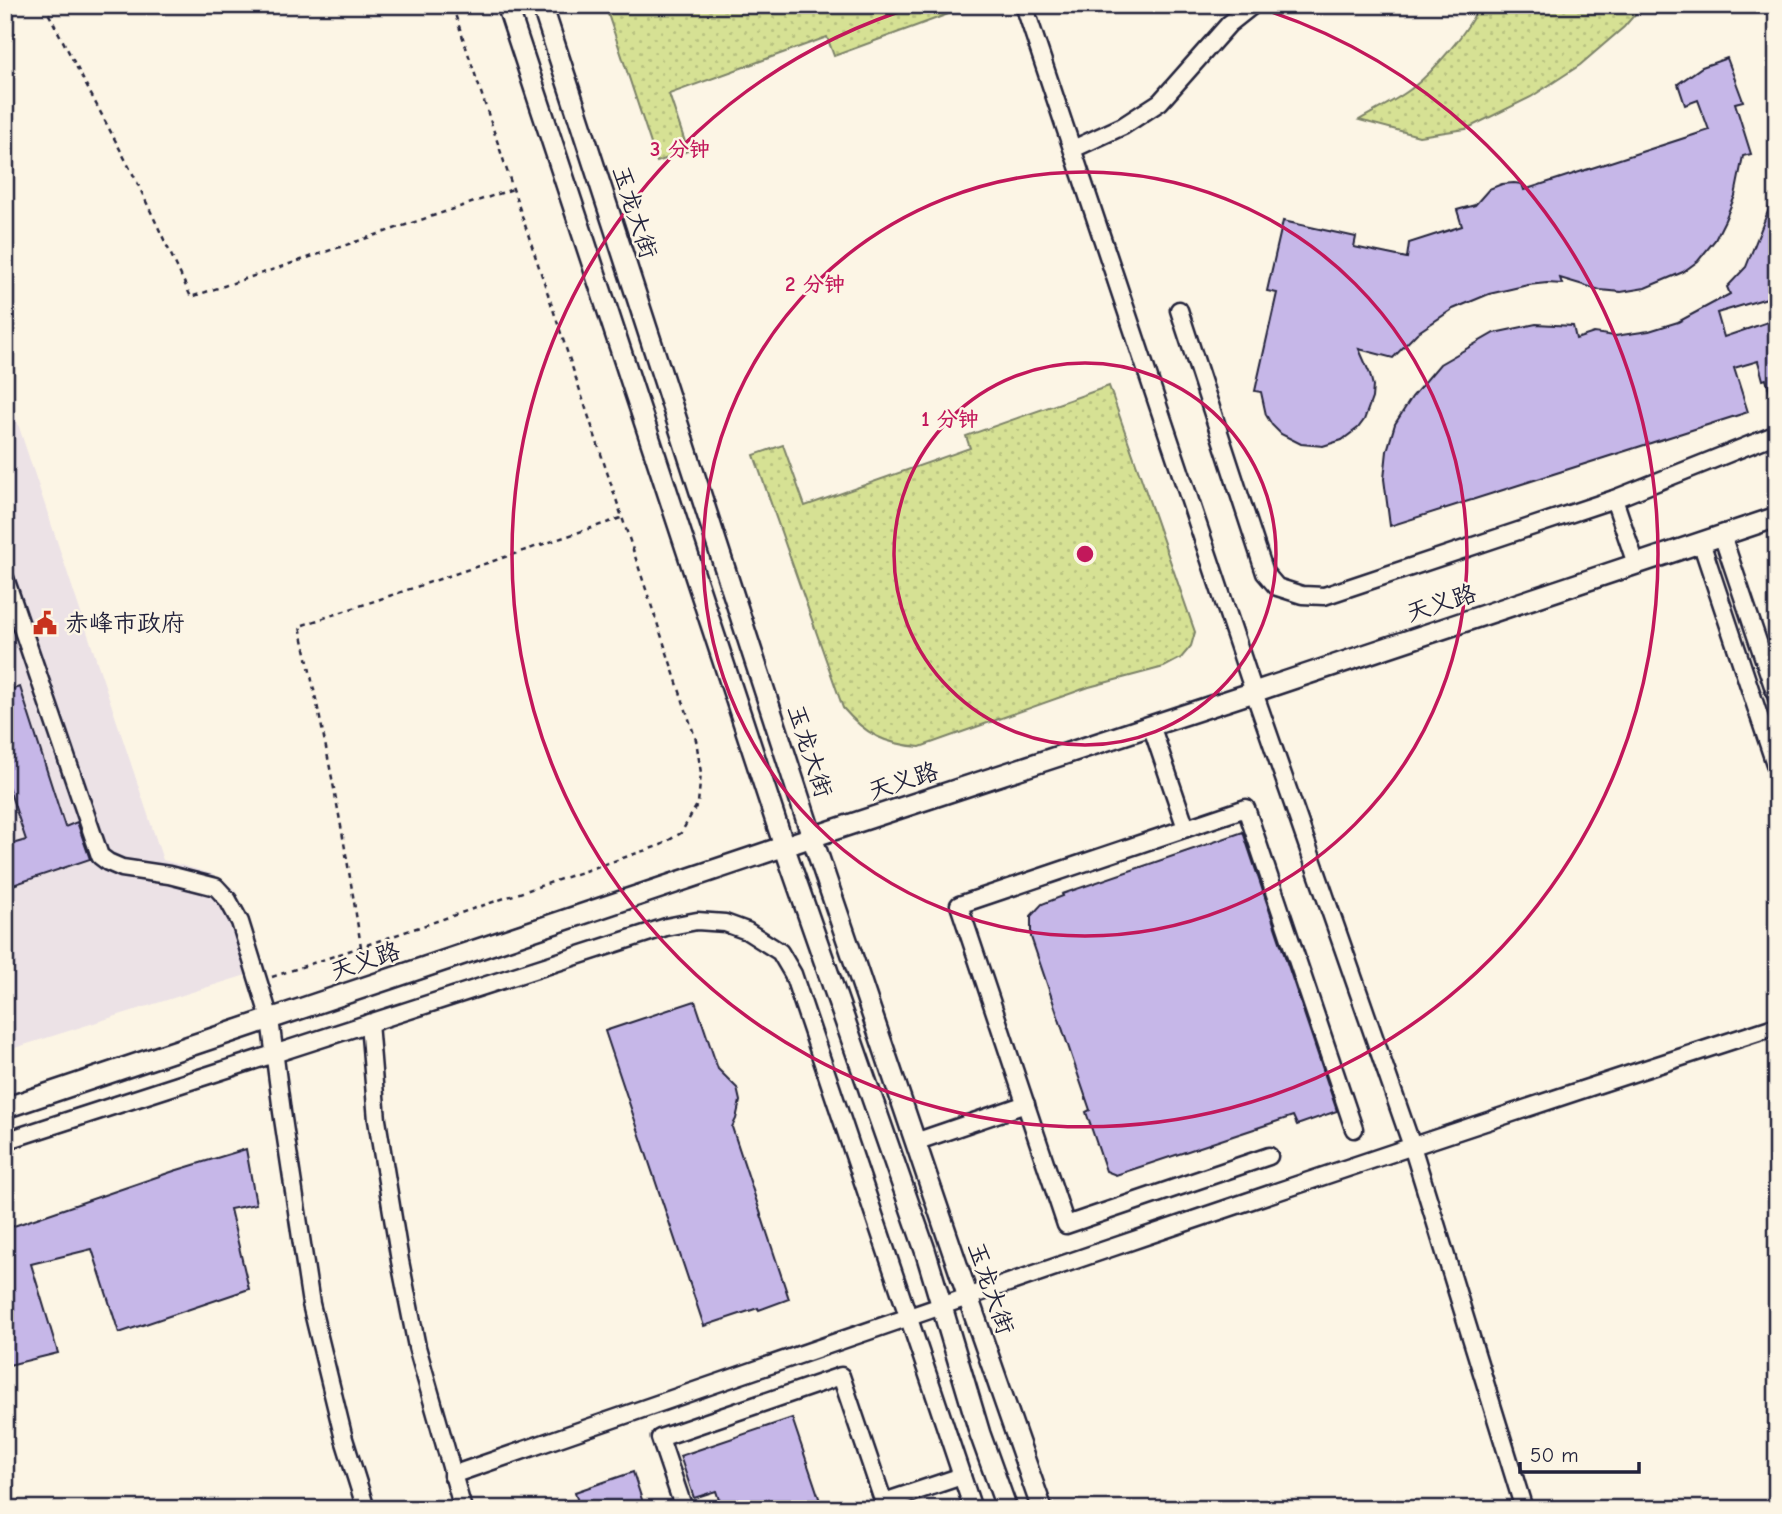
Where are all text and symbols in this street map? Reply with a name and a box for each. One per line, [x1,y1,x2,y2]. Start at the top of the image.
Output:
text: 3 分钟 [650,137,710,161]
street label: 玉龙大街 [607,162,663,262]
text: 2 分钟 [785,272,845,296]
text: 1 分钟 [921,407,979,431]
centre of rings [1073,542,1097,566]
street label: 天义路 [1402,579,1480,627]
public building icon: 赤峰市政府 [31,609,59,637]
place label: 赤峰市政府 [65,609,185,637]
street label: 玉龙大街 [782,701,838,801]
street label: 天义路 [864,757,942,805]
street label: 天义路 [326,936,404,986]
street label: 玉龙大街 [962,1238,1020,1338]
scale bar [1520,1430,1638,1474]
text: 50 m [1530,1443,1579,1467]

